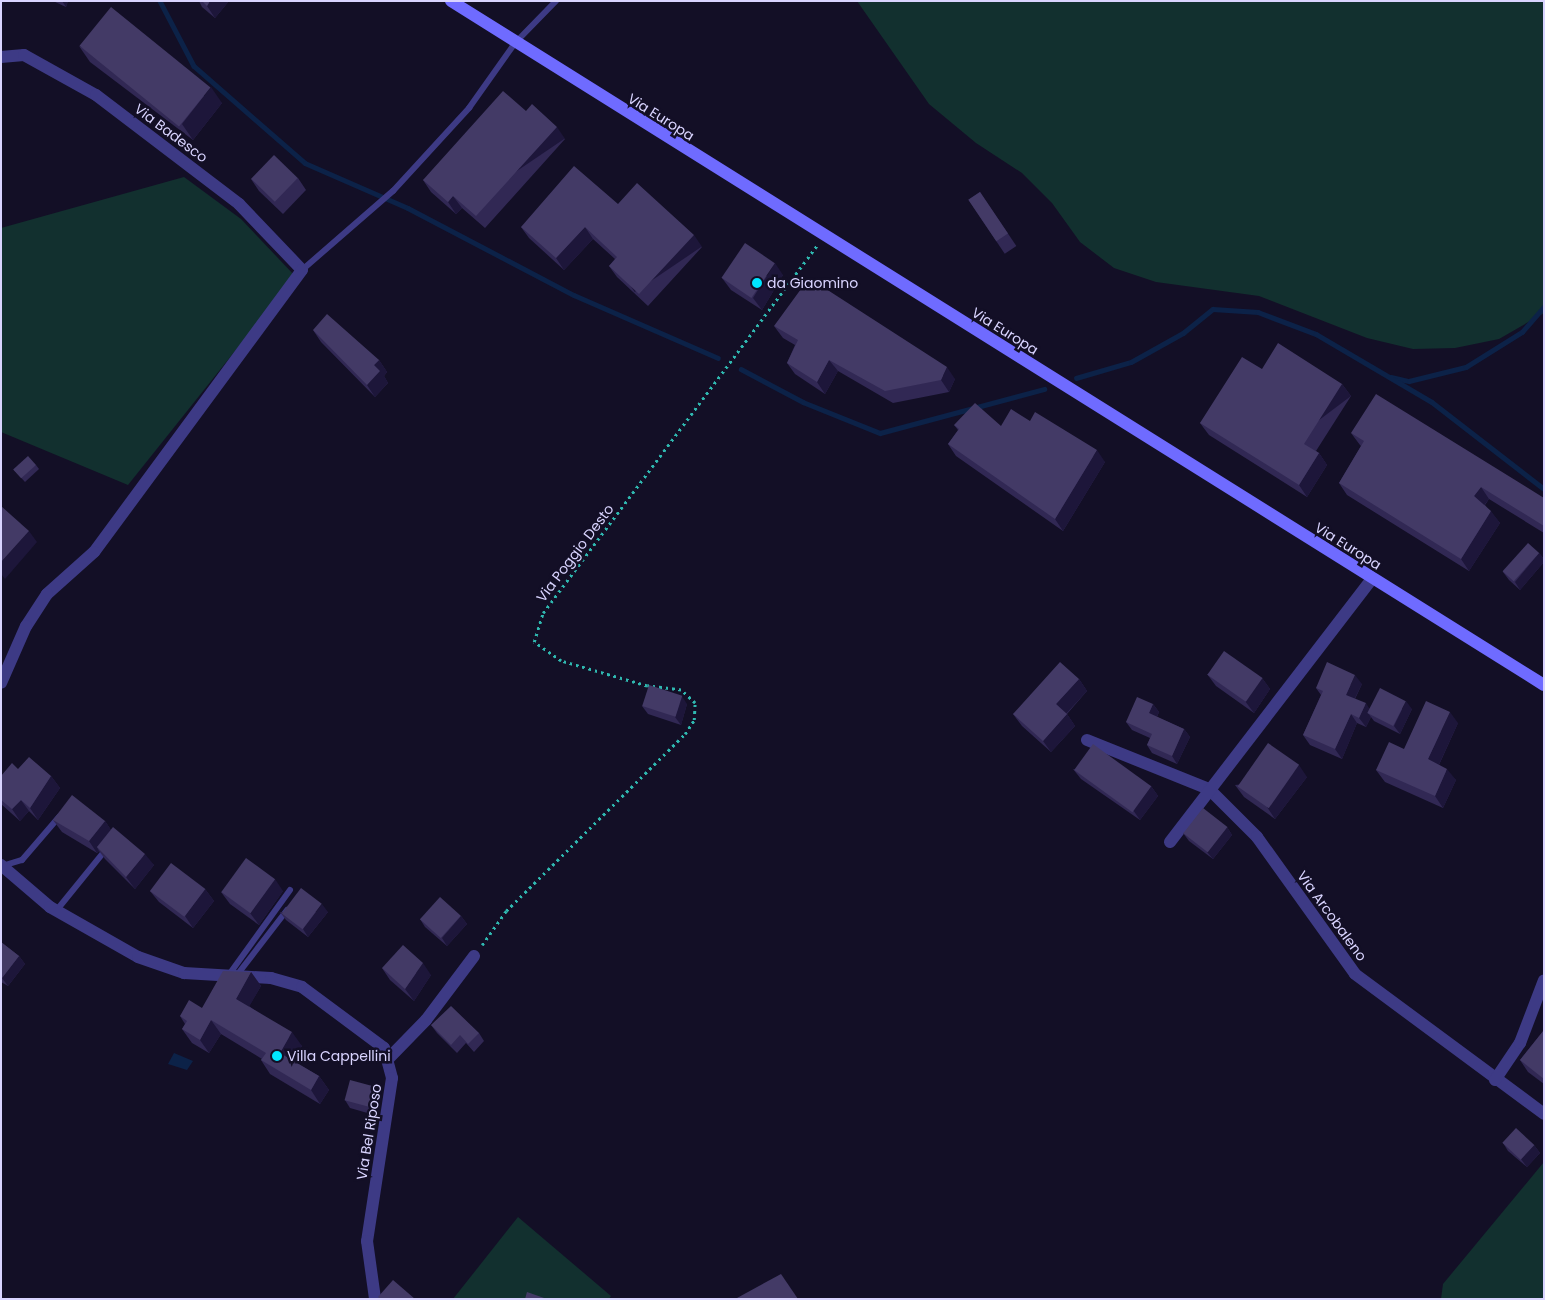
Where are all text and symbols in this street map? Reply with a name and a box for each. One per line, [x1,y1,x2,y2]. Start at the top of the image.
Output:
street label: Via Europa [625,90,697,144]
street label: Via Badesco [131,100,211,166]
place label: da Giaomino [767,275,858,291]
marker: da Giaomino [751,277,763,289]
street label: Via Europa [969,304,1041,358]
street label: Via Poggio Desto [533,501,617,605]
street label: Via Europa [1312,519,1384,573]
street label: Via Arcobaleno [1294,868,1370,964]
place label: Villa Cappellini [287,1048,391,1064]
marker: Villa Cappellini [271,1050,283,1062]
street label: Via Bel Riposo [353,1083,385,1181]

